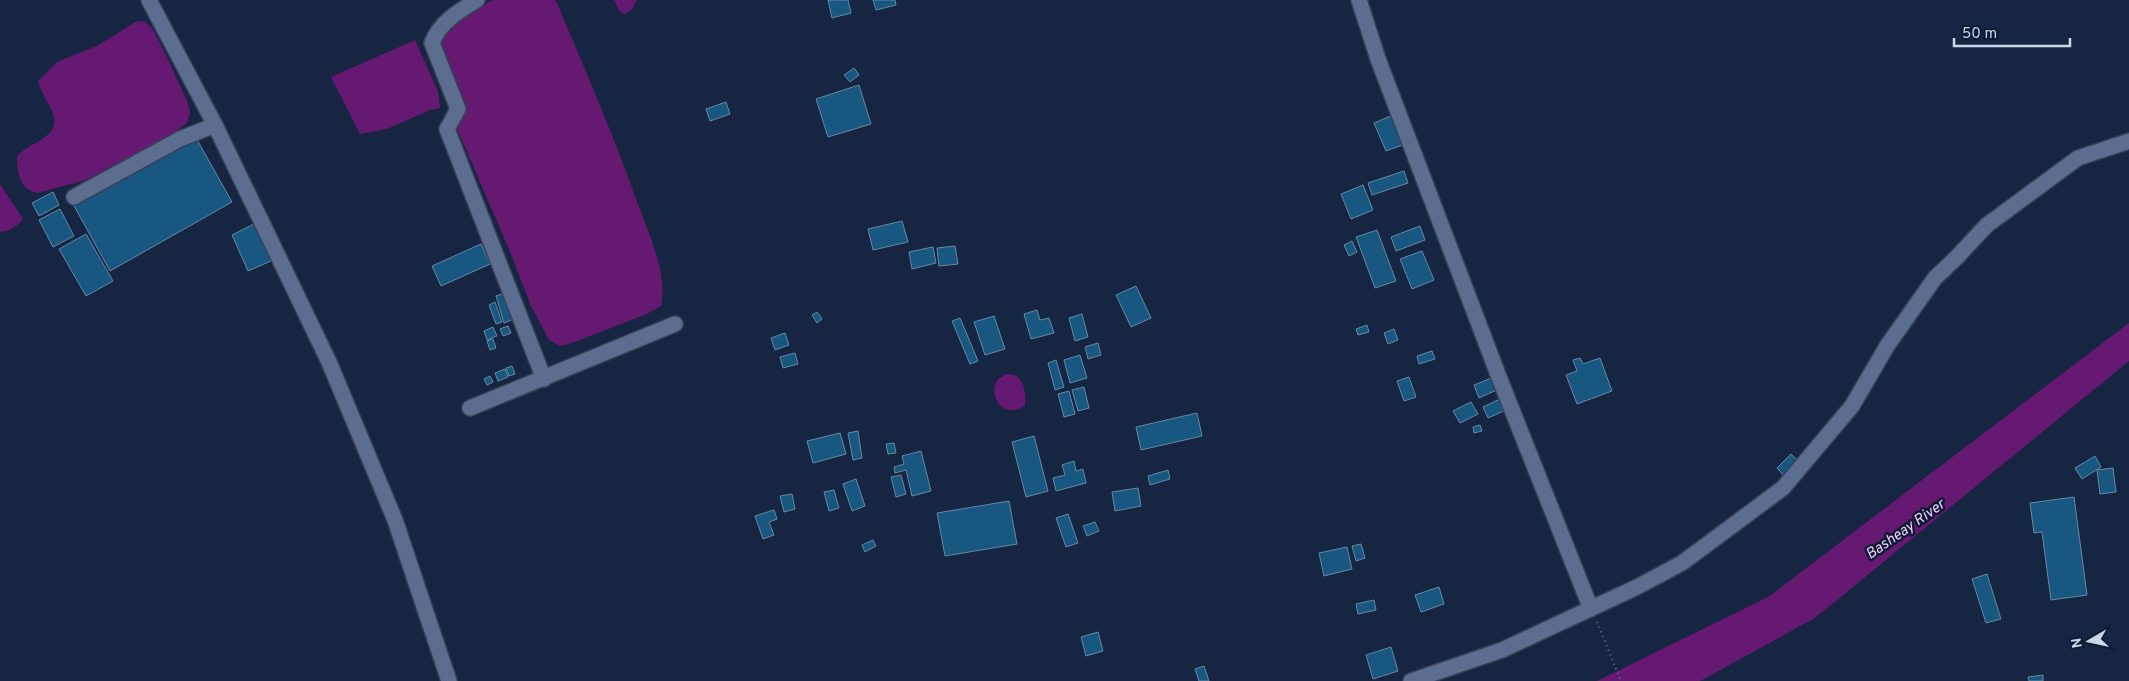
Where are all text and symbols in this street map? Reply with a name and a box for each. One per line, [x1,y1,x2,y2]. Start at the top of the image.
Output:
scale bar [1954,15,2070,47]
text: 50 m [1962,25,1997,44]
water label: Basheay River [1863,495,1950,565]
north arrow [2064,616,2114,666]
text: N [2068,636,2087,649]

